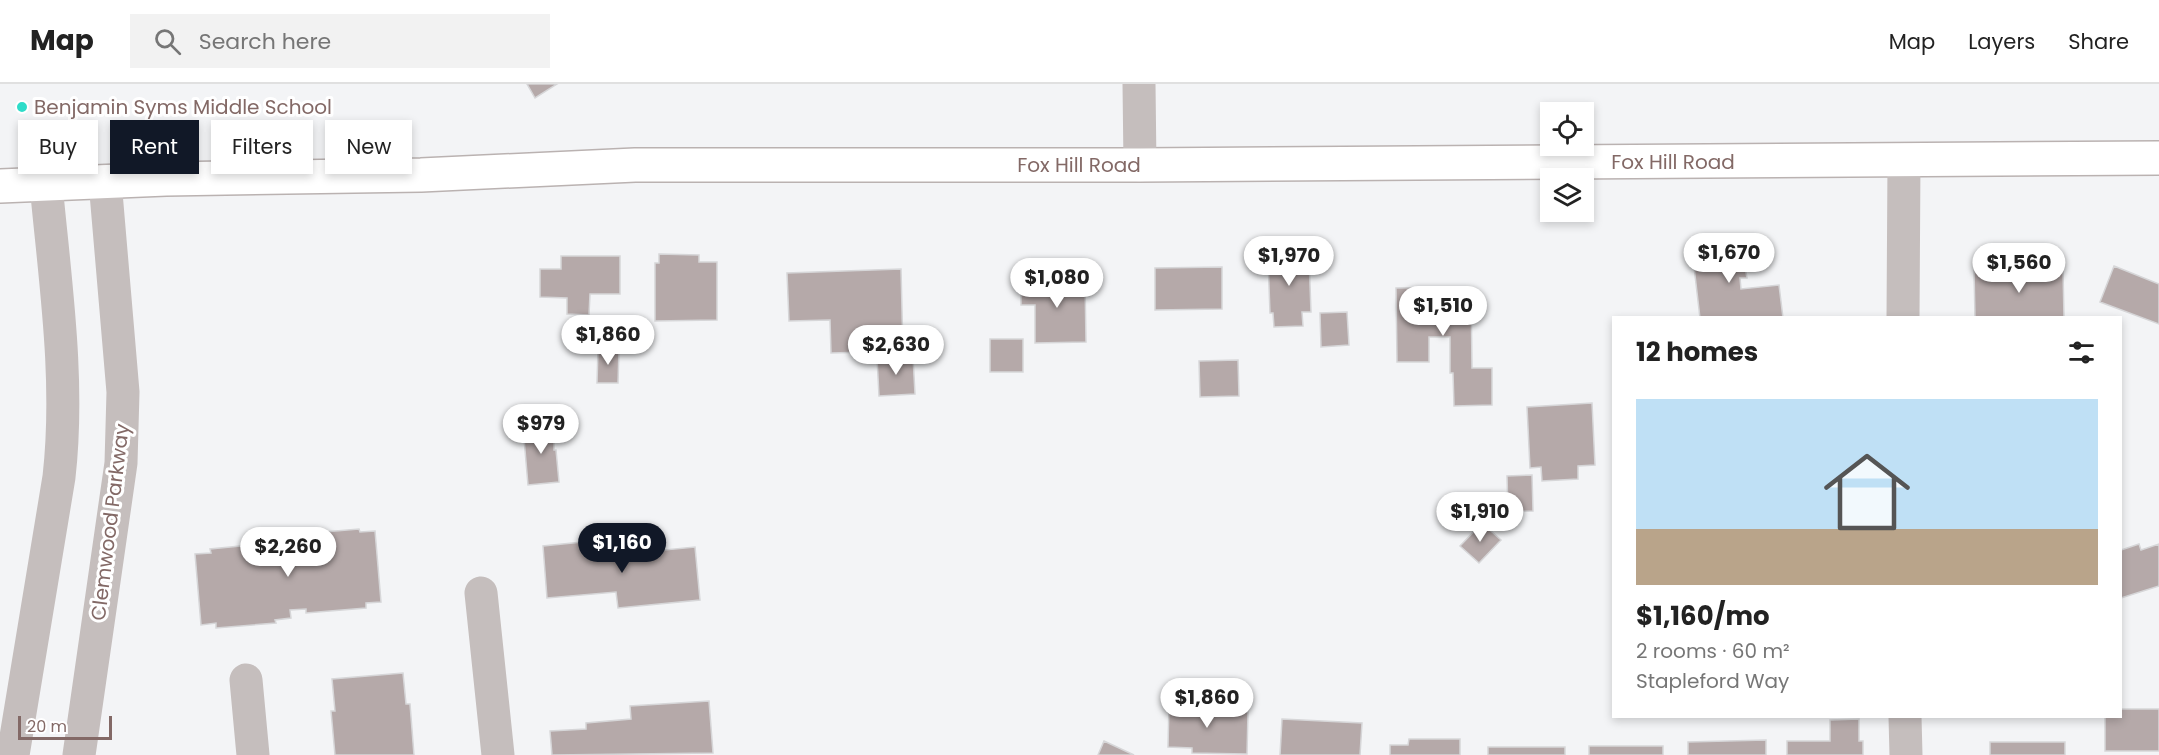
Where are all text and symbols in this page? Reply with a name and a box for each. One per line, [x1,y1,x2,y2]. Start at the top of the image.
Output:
search box [130,14,550,68]
text: Map [30,21,94,60]
icon: search [151,25,184,58]
text: Search here [199,26,331,57]
text: Map [1889,27,1935,56]
text: Layers [1968,27,2035,56]
text: Share [2068,27,2129,56]
place label: Benjamin Syms Middle School [34,93,332,121]
marker: Benjamin Syms Middle School [15,100,29,114]
map controls [1540,102,1594,222]
button: locate [1540,102,1594,156]
chip: Buy [18,120,98,174]
chip: Rent [110,120,199,174]
chip: Filters [211,120,313,174]
chip: New [325,120,412,174]
street label: Fox Hill Road [1611,148,1735,176]
street label: Fox Hill Road [1017,151,1141,179]
button: layers [1540,168,1594,222]
pin: $1,670 [1680,233,1778,284]
pin: $1,970 [1240,236,1338,287]
text: $1,670 [1698,238,1760,266]
text: $1,970 [1258,241,1320,269]
pin: $1,560 [1970,243,2068,294]
text: $1,560 [1986,248,2052,276]
pin: $1,080 [1008,258,1106,309]
text: $1,080 [1024,263,1090,291]
pin: $1,510 [1394,286,1492,337]
text: $1,510 [1413,291,1473,319]
pin: $1,860 [559,315,657,366]
text: $1,860 [575,320,641,348]
pin: $2,630 [847,325,945,376]
text: $2,630 [862,330,930,358]
text: 12 homes [1636,334,1758,370]
icon: filters [2065,336,2098,369]
pin: $979 [505,404,577,455]
text: $979 [517,409,565,437]
street label: Clemwood Parkway [84,422,136,622]
icon: home [1813,438,1921,546]
pin: $1,910 [1431,492,1529,543]
text: $1,910 [1450,497,1510,525]
pin: $1,160 [573,523,671,574]
pin: $2,260 [239,527,337,578]
text: $1,160 [592,528,652,556]
text: $2,260 [254,532,322,560]
text: $1,160/mo [1636,598,1770,634]
text: 2 rooms · 60 m² [1636,637,1790,665]
text: Stapleford Way [1636,667,1789,695]
pin: $1,860 [1158,678,1256,729]
text: $1,860 [1174,683,1240,711]
scale bar [18,713,112,740]
text: 20 m [27,715,67,738]

